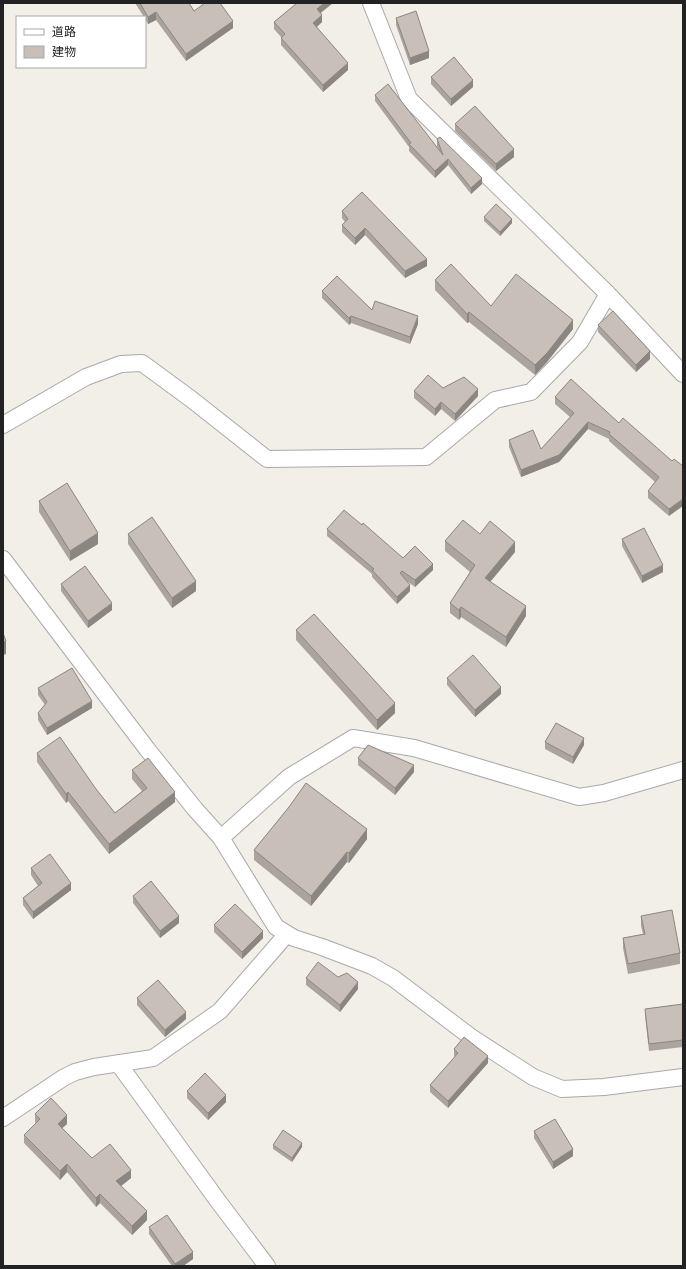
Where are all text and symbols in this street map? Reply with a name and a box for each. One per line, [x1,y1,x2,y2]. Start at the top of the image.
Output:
legend [16,16,146,68]
text: 道路 [52,25,76,39]
text: 建物 [52,45,76,59]

